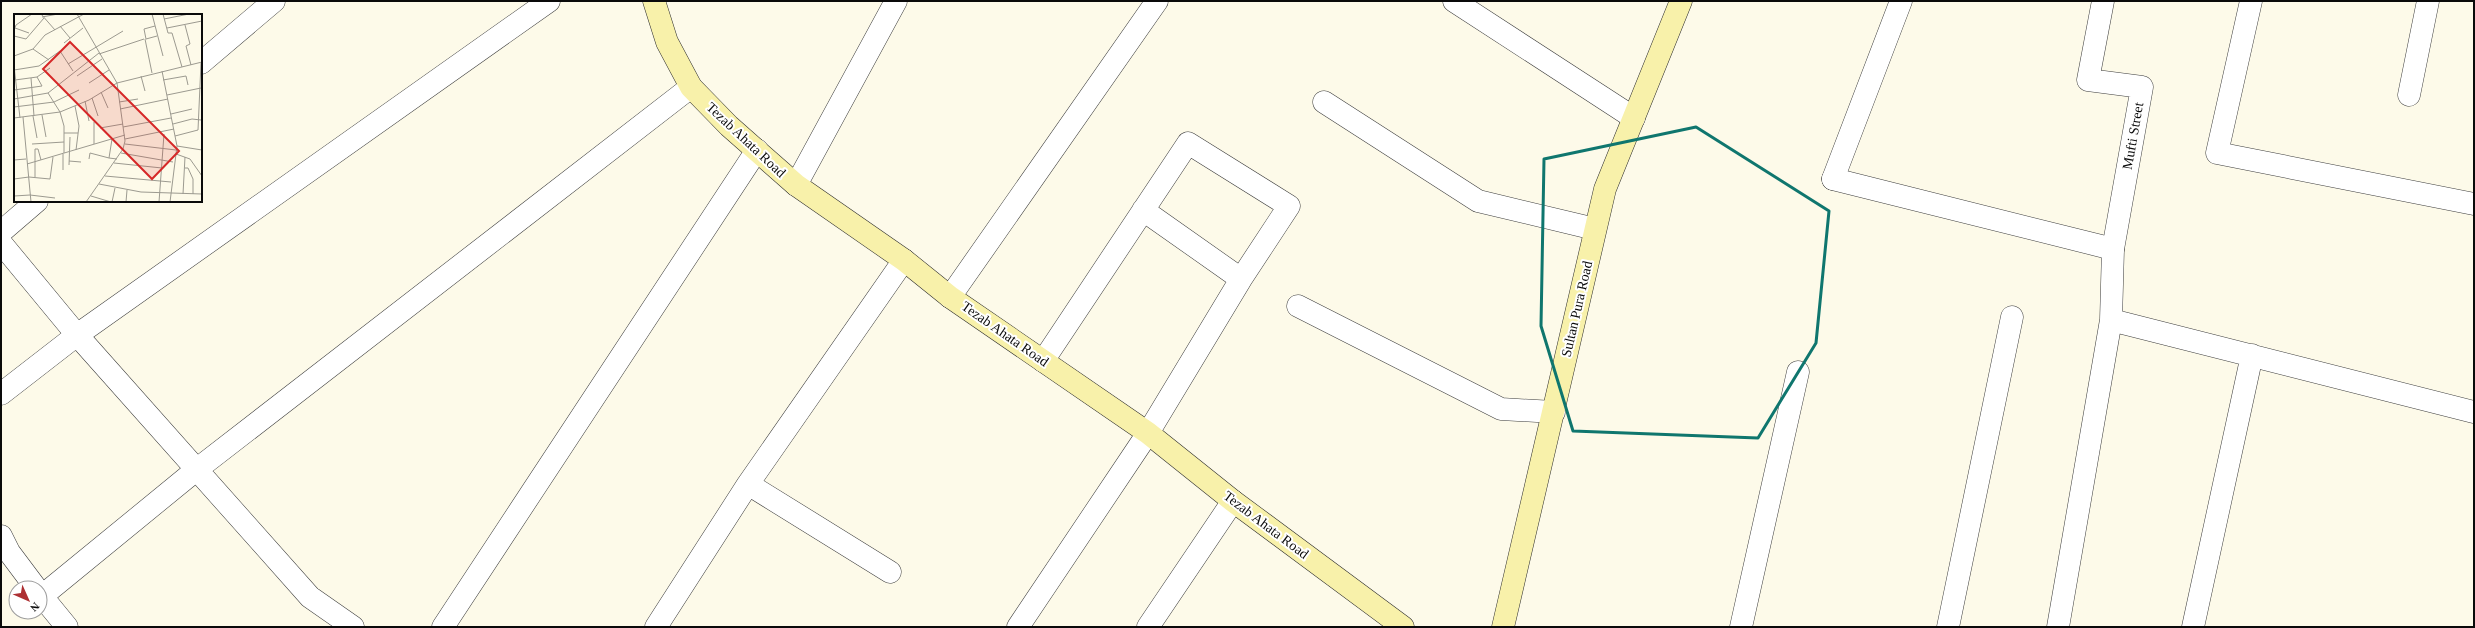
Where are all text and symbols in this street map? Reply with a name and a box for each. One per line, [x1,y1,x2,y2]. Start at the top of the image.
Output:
inset map [14,14,202,202]
street label: Tezab Ahata Road [703,100,789,180]
street label: Mufti Street [2120,101,2146,171]
street label: Sultan Pura Road [1559,260,1595,358]
street label: Tezab Ahata Road [959,298,1051,370]
street label: Tezab Ahata Road [1221,488,1311,562]
north arrow [8,580,48,620]
text: N [28,600,42,614]

